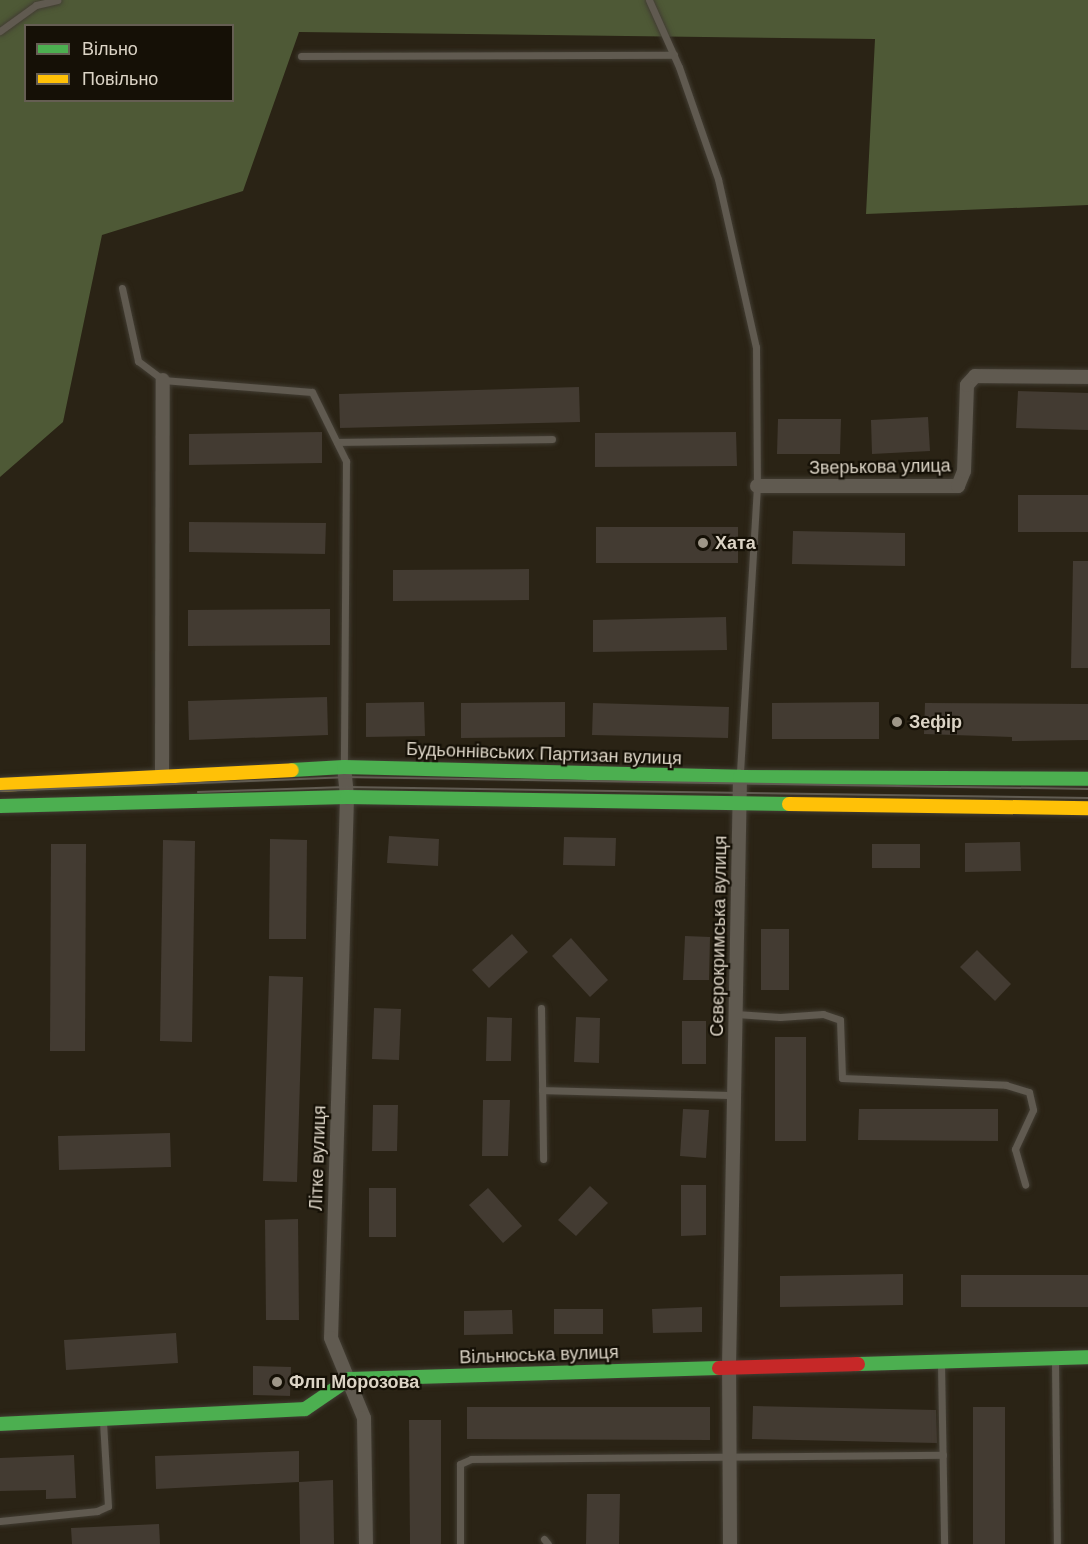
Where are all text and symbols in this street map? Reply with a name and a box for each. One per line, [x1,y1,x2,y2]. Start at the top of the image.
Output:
legend [24,24,234,102]
text: Вільно [82,39,138,59]
text: Повільно [82,69,158,89]
street label: Зверькова улица [809,455,951,479]
place label: Хата [715,532,756,554]
marker: Хата [696,536,710,550]
place label: Зефір [909,711,962,733]
marker: Зефір [890,715,904,729]
street label: Будьоннівських Партизан вулиця [406,738,682,770]
street label: Сєвєрокримська вулиця [706,835,732,1037]
street label: Літке вулиця [305,1105,331,1211]
street label: Вільнюська вулиця [459,1341,619,1369]
place label: Флп Морозова [289,1371,419,1393]
marker: Флп Морозова [270,1375,284,1389]

